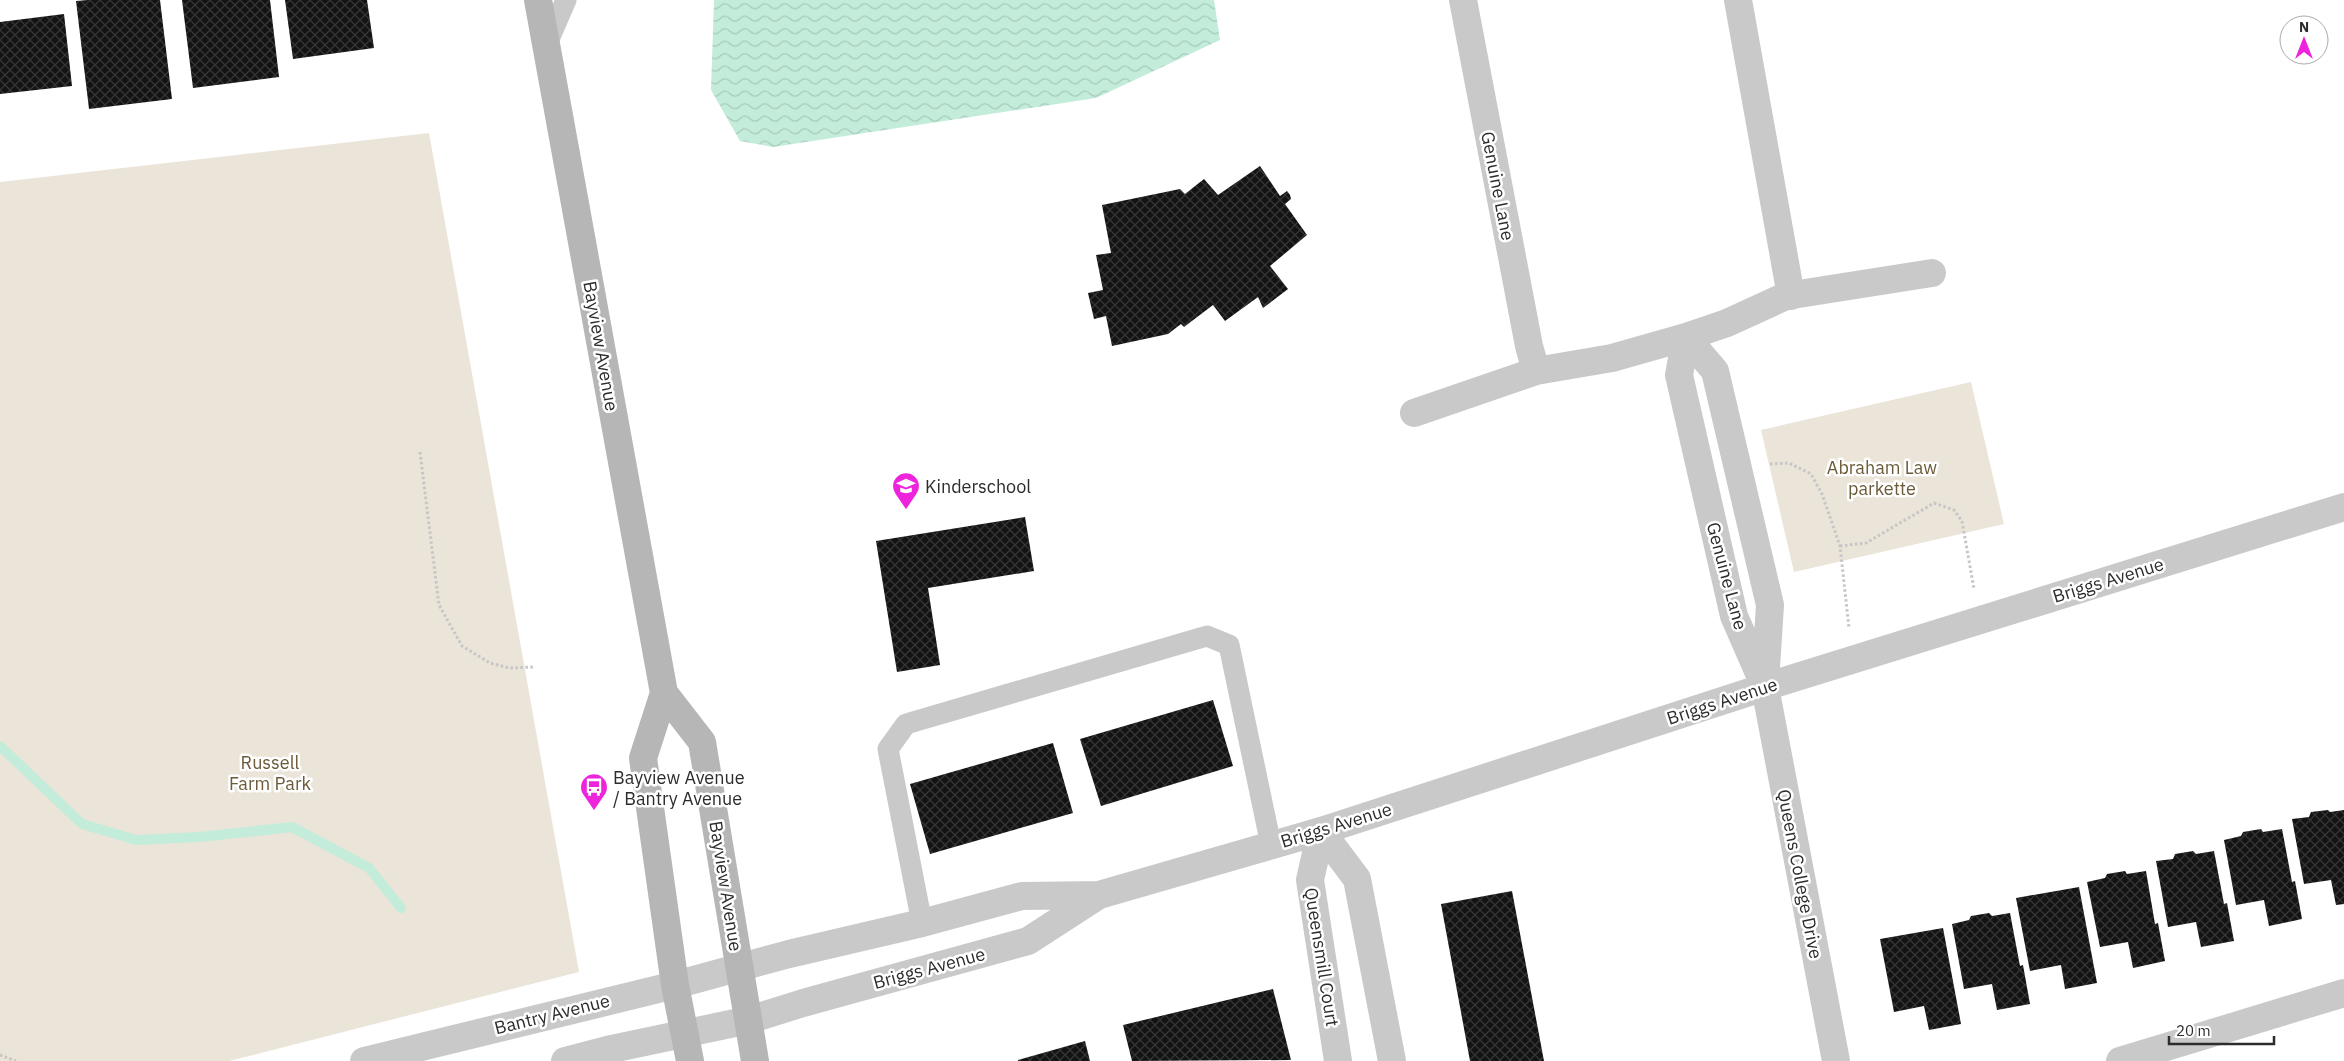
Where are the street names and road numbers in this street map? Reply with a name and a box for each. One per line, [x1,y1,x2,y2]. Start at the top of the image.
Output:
street label: Genuine Lane [1476,130,1520,242]
street label: Bayview Avenue [578,279,624,413]
street label: Genuine Lane [1702,520,1752,632]
street label: Briggs Avenue [2050,552,2166,608]
street label: Briggs Avenue [1664,672,1780,730]
street label: Queens College Drive [1772,787,1828,961]
street label: Briggs Avenue [1278,797,1394,853]
street label: Bayview Avenue [704,819,748,953]
street label: Queensmill Court [1300,886,1344,1028]
street label: Briggs Avenue [870,942,988,994]
street label: Bantry Avenue [492,989,612,1039]

